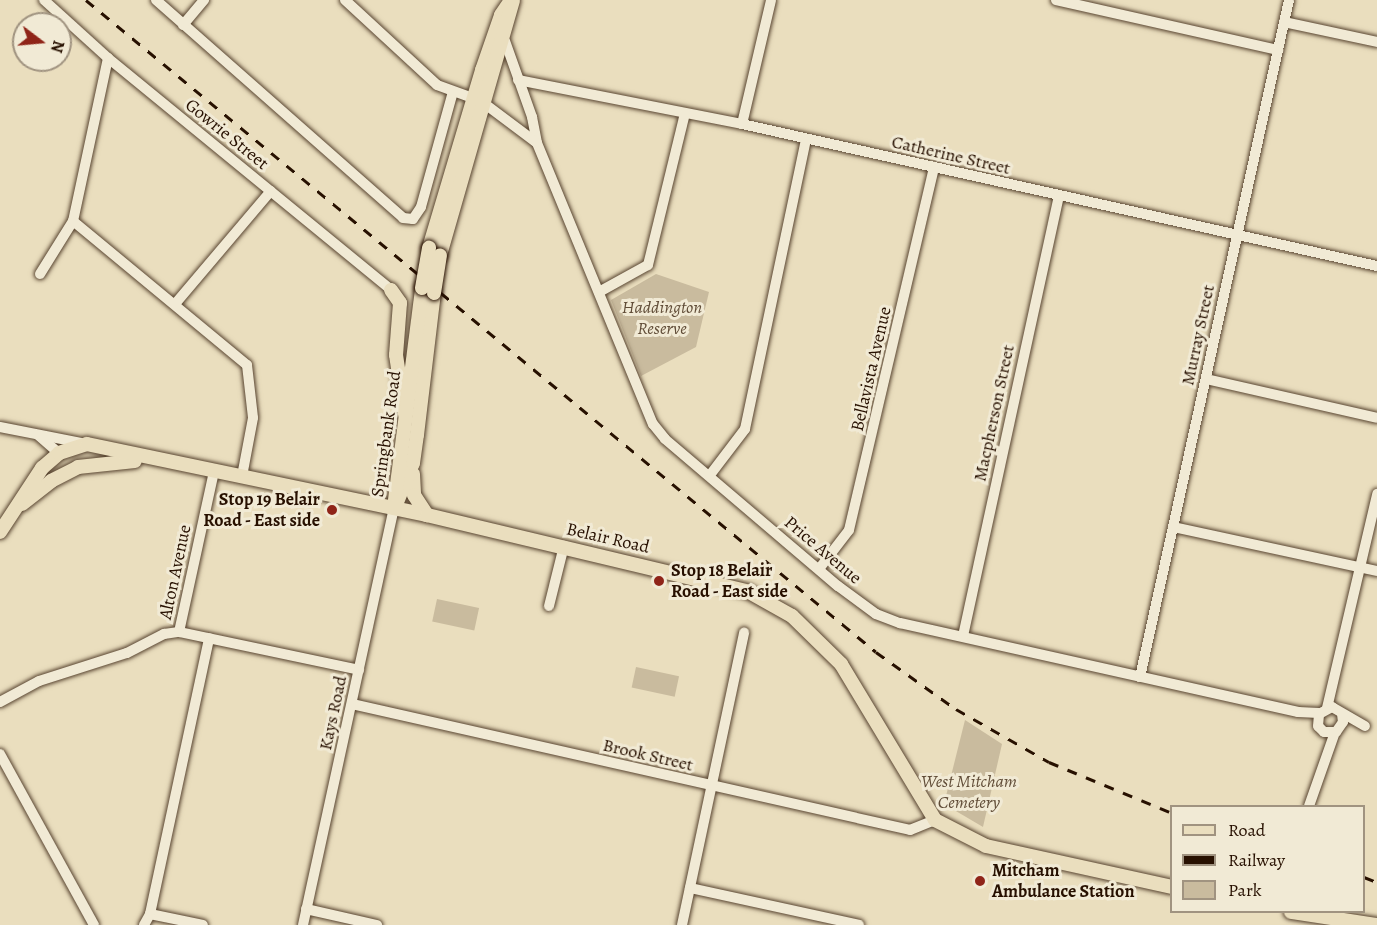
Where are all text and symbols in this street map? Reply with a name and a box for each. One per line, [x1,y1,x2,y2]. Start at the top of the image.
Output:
north arrow [12,12,72,72]
text: N [45,38,70,55]
street label: Gowrie Street [181,94,273,174]
street label: Catherine Street [890,131,1012,179]
street label: Murray Street [1177,283,1219,387]
park label: Haddington Reserve [622,297,702,340]
street label: Bellavista Avenue [846,305,896,433]
street label: Macpherson Street [969,343,1019,483]
street label: Springbank Road [366,369,406,499]
place label: Stop 19 Belair Road - East side [203,489,320,532]
marker: Stop 19 Belair Road - East side [325,503,339,517]
street label: Price Avenue [780,511,866,589]
street label: Belair Road [564,518,652,558]
street label: Alton Avenue [154,523,196,621]
place label: Stop 18 Belair Road - East side [671,560,788,602]
marker: Stop 18 Belair Road - East side [652,574,666,588]
street label: Kays Road [315,674,351,752]
street label: Brook Street [601,734,695,776]
park label: West Mitcham Cemetery [921,771,1017,814]
legend [1170,805,1365,913]
text: Road [1228,818,1265,842]
text: Railway [1228,848,1285,872]
place label: Mitcham Ambulance Station [992,860,1135,902]
marker: Mitcham Ambulance Station [973,874,987,888]
text: Park [1228,878,1262,902]

